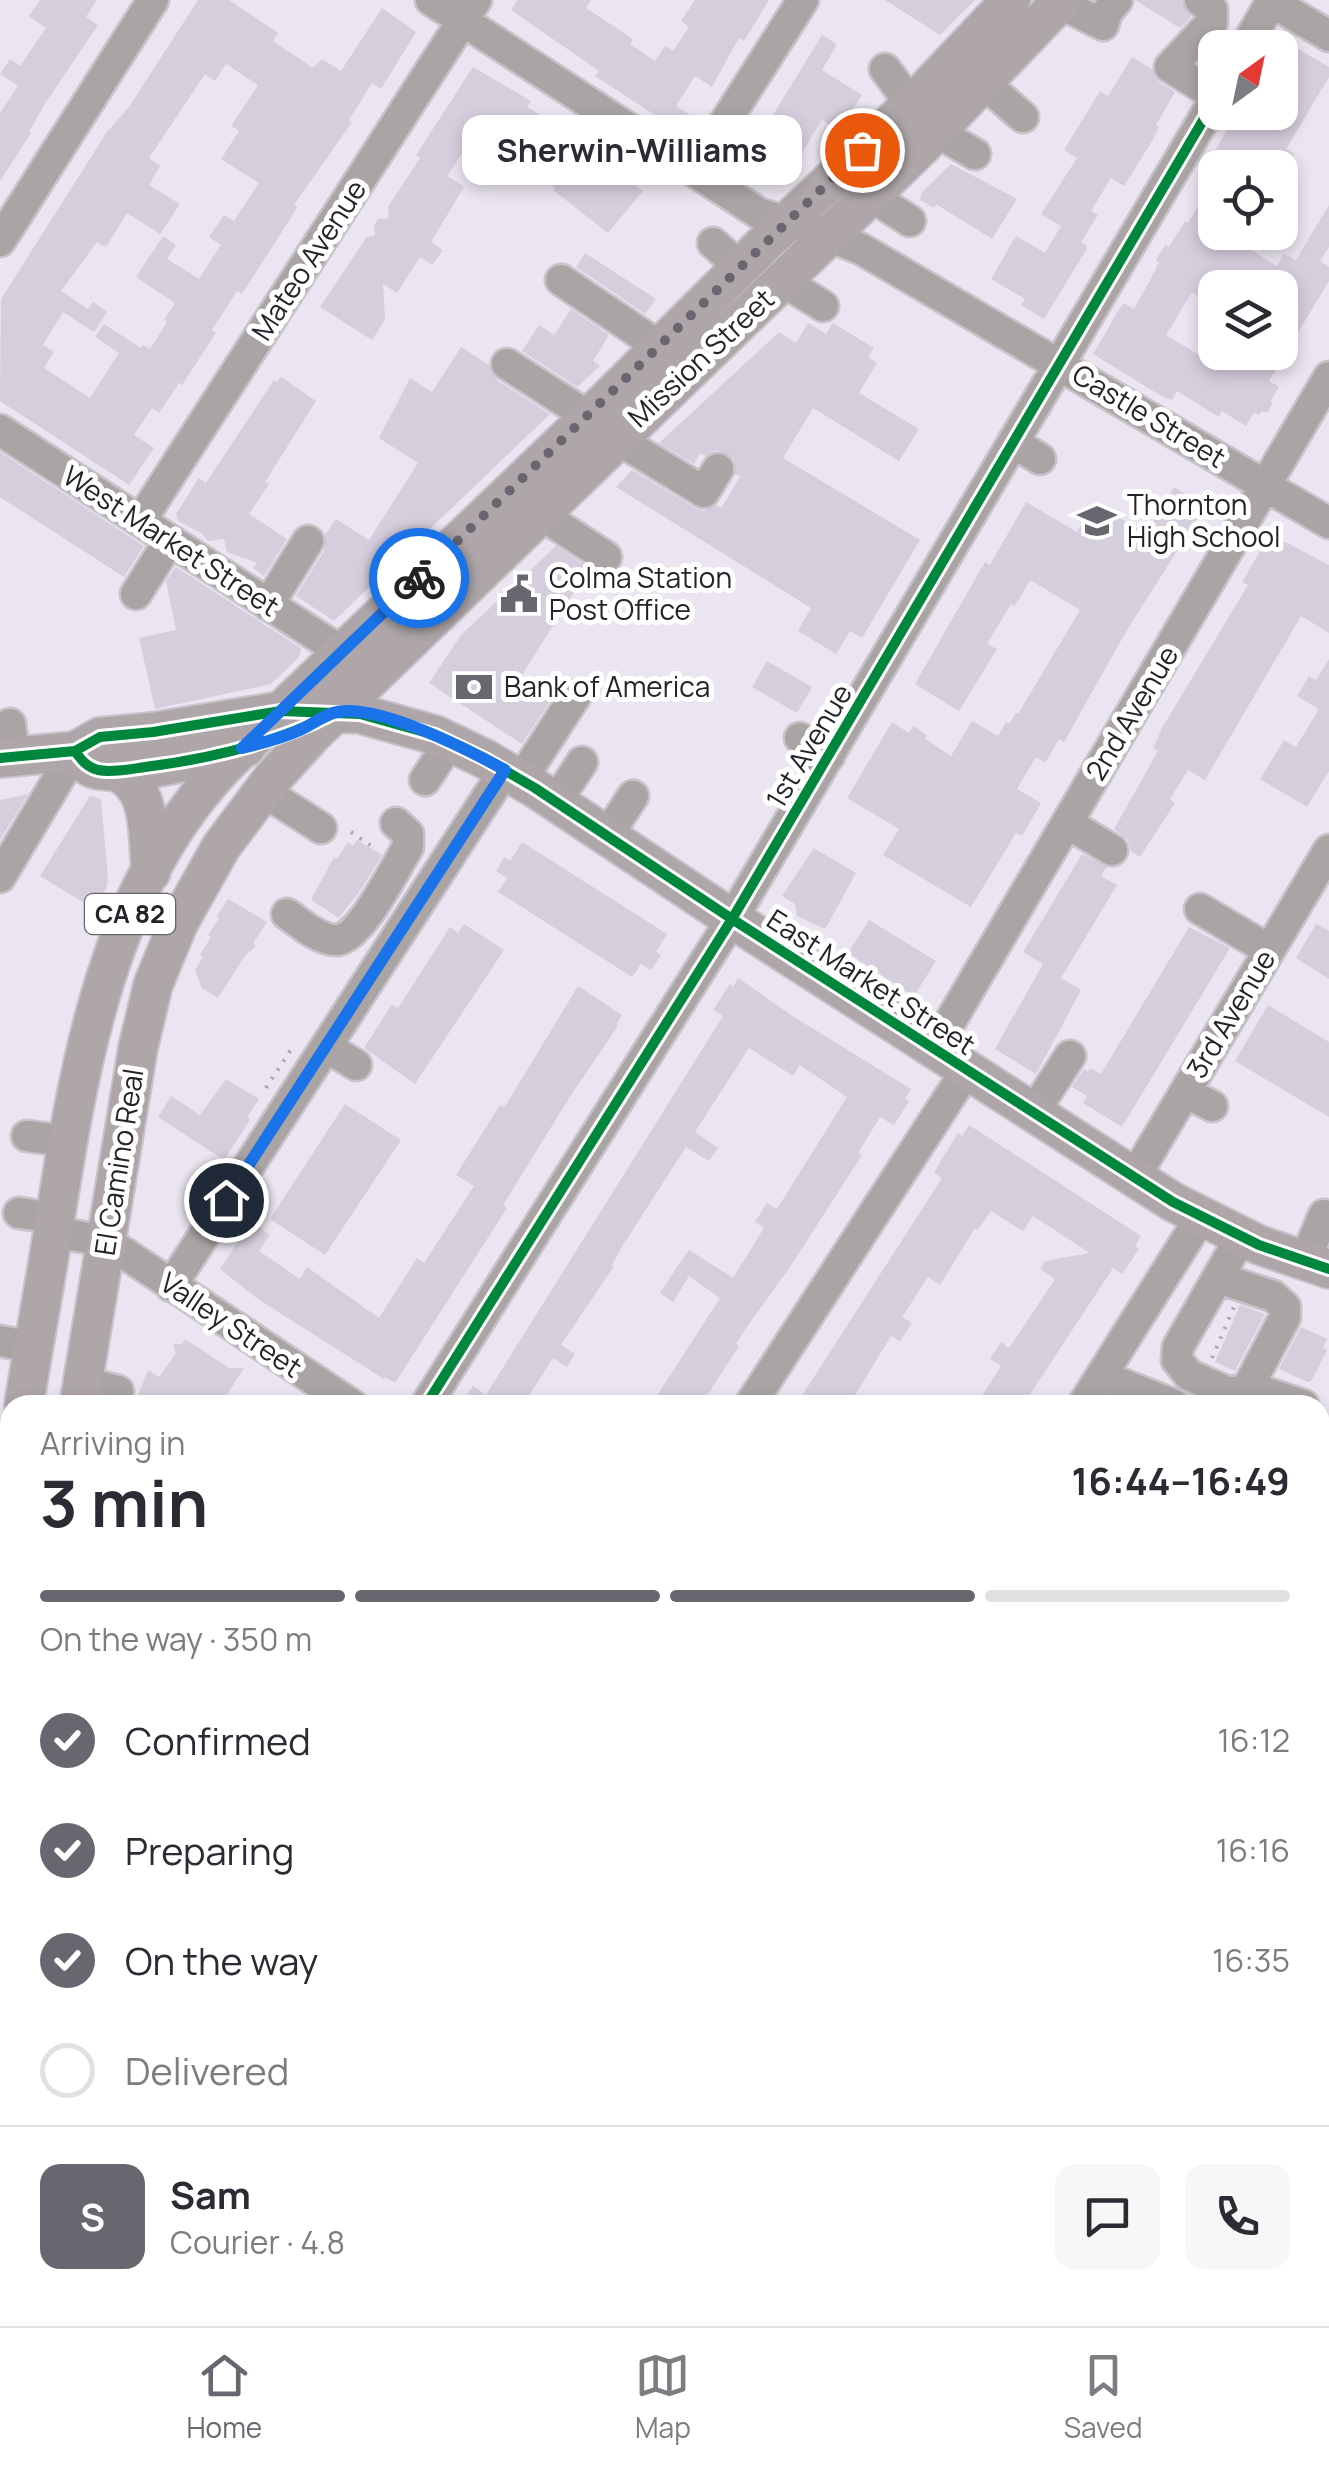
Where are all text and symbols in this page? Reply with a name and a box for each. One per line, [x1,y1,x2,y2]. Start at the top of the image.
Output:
north arrow [1198,30,1298,130]
map controls [1198,30,1298,370]
pin [820,108,905,193]
callout: Sherwin-Williams [462,115,802,185]
icon: bag [835,123,890,178]
text: Sherwin-Williams [497,128,767,172]
button: locate [1198,150,1298,250]
street label: Mateo Avenue [242,172,374,347]
button: layers [1198,270,1298,370]
street label: Mission Street [619,280,782,435]
street label: Castle Street [1066,354,1233,476]
street label: West Market Street [56,456,287,624]
place label: Thornton High School [1127,485,1281,555]
school or university icon: Thornton High School [1076,500,1118,542]
courier [369,528,469,628]
icon: bike [392,551,447,606]
place label: Colma Station Post Office [549,558,732,628]
public building icon: Colma Station Post Office [498,573,540,615]
street label: 2nd Avenue [1076,638,1186,787]
bank icon: Bank of America [453,666,495,708]
place label: Bank of America [504,667,710,705]
street label: 1st Avenue [756,676,860,815]
road number: CA 82 [85,894,175,934]
street label: East Market Street [760,900,983,1063]
street label: 3rd Avenue [1177,942,1283,1085]
street label: El Camino Real [85,1066,152,1258]
pin [184,1158,269,1243]
icon: home [199,1173,254,1228]
street label: Valley Street [153,1263,310,1385]
text: Arriving in [40,1421,185,1465]
text: 16:44–16:49 [1072,1454,1290,1506]
text: 3 min [40,1458,208,1547]
text: On the way · 350 m [40,1617,312,1661]
icon: check [40,1713,95,1768]
text: Confirmed [125,1714,311,1766]
text: 16:12 [1217,1718,1290,1762]
icon: check [40,1823,95,1878]
text: Preparing [125,1824,294,1876]
text: 16:16 [1216,1828,1290,1872]
icon: check [40,1933,95,1988]
text: On the way [125,1934,318,1986]
text: 16:35 [1212,1938,1290,1982]
text: Delivered [125,2044,289,2096]
button: chat [1055,2164,1160,2269]
button: phone [1185,2164,1290,2269]
text: Sam [170,2168,251,2220]
text: S [80,2190,105,2242]
text: Courier · 4.8 [170,2220,345,2264]
tab: Home [186,2348,262,2446]
tab: Map [635,2348,691,2446]
tab: Saved [1064,2348,1143,2446]

